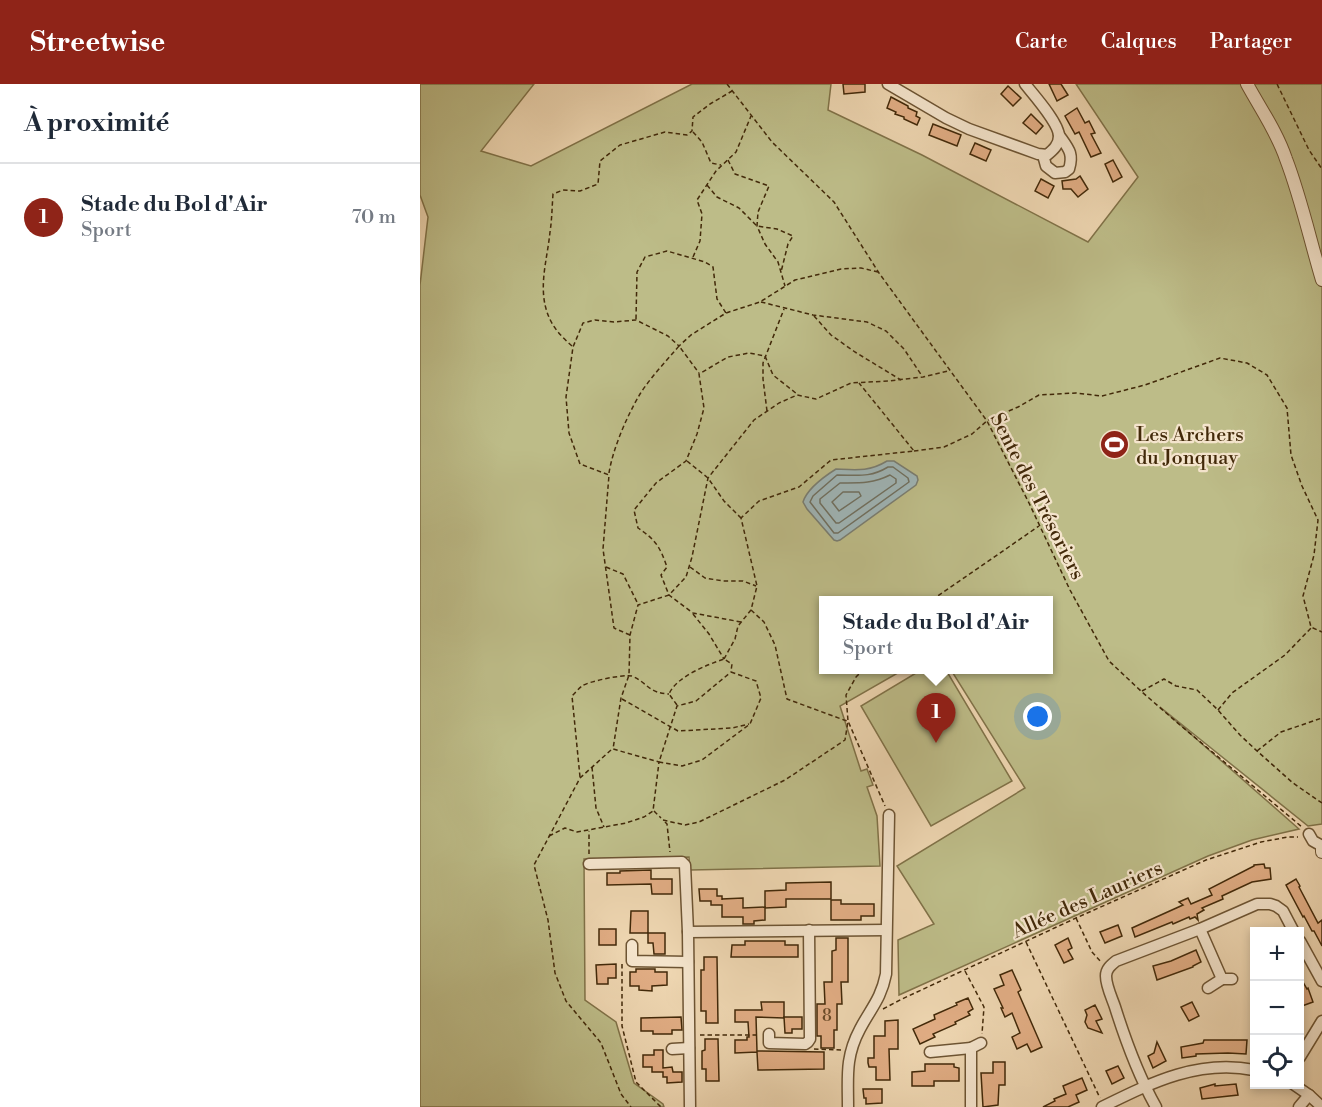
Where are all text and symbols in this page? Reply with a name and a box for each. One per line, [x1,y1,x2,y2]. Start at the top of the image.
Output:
text: Streetwise [30,25,165,60]
text: Carte [1015,29,1068,55]
text: Calques [1101,29,1177,55]
text: Partager [1210,29,1292,55]
text: À proximité [24,107,169,139]
text: Stade du Bol d'Air [81,191,268,218]
text: 1 [39,205,48,230]
text: 70 m [352,205,396,230]
text: Sport [81,218,132,243]
street label: Sente des Trésoriers [984,409,1090,584]
place label: Les Archers du Jonquay [1136,423,1244,471]
sports icon: Les Archers du Jonquay [1099,429,1131,461]
popup [819,596,1053,674]
text: Stade du Bol d'Air [843,609,1029,636]
text: Sport [843,636,893,661]
pin: 1 [916,694,956,743]
your location [1023,702,1052,731]
street label: Allée des Lauriers [1008,856,1167,945]
map controls [1250,927,1304,1089]
button: + [1250,927,1304,981]
button: − [1250,981,1304,1035]
house number: 8 [822,1006,832,1026]
button: locate [1250,1035,1304,1089]

